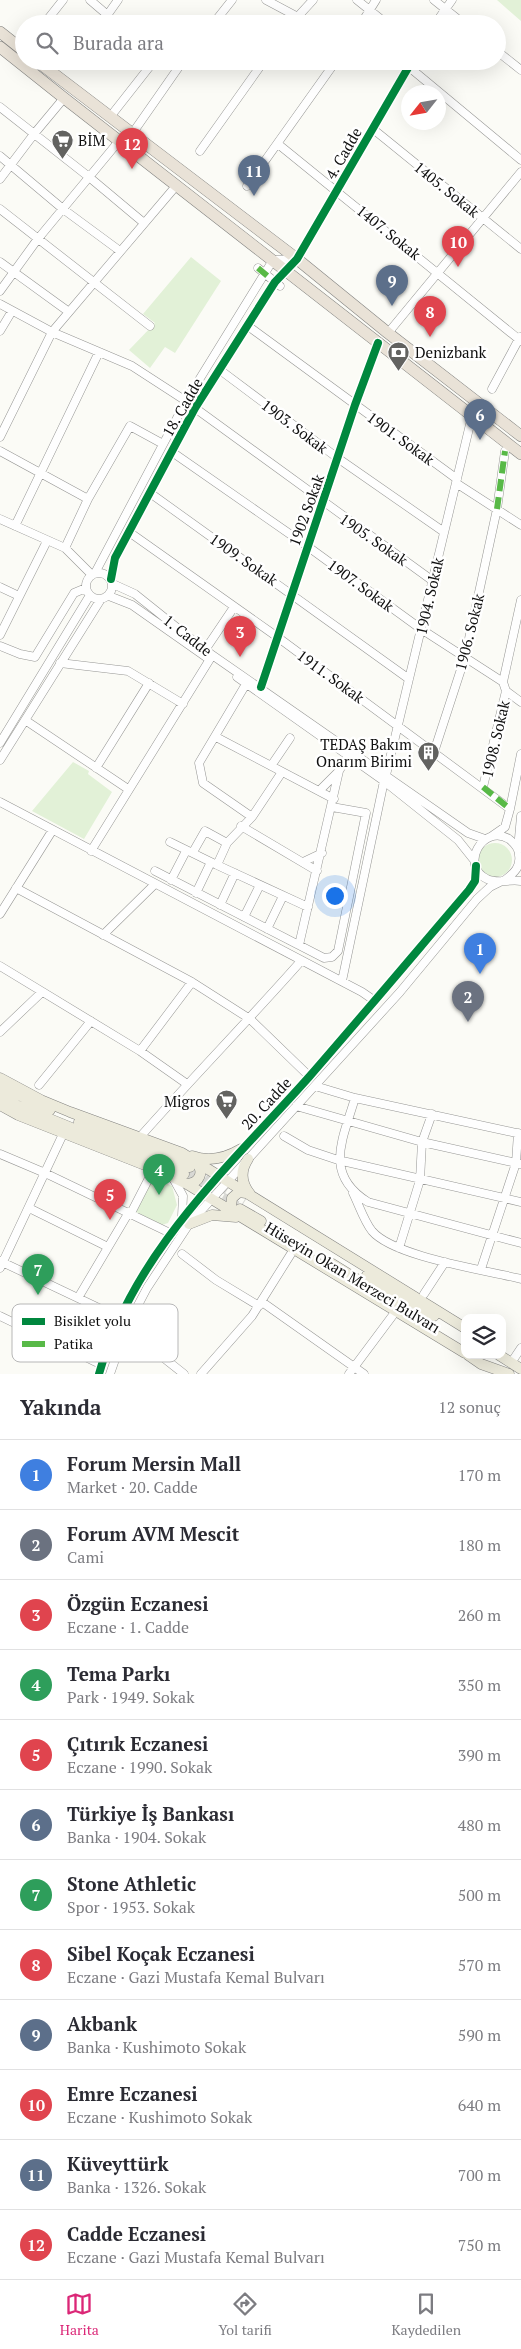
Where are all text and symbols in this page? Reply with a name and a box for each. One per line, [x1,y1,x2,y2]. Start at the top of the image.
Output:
search box [15,15,506,70]
icon: search [33,29,61,57]
text: Burada ara [73,30,164,55]
north arrow [401,85,446,130]
street label: 4. Cadde [320,123,366,183]
supermarket icon: BİM [50,128,74,159]
pin: 12 [116,128,148,169]
place label: BİM [78,130,106,150]
pin: 11 [238,155,270,196]
street label: 1405. Sokak [410,156,484,222]
street label: 1407. Sokak [353,200,425,264]
pin: 10 [442,226,474,267]
pin: 9 [376,265,408,306]
pin: 8 [414,296,446,337]
bank icon: Denizbank [387,340,411,371]
place label: Denizbank [415,342,487,362]
street label: 18. Cadde [157,374,207,440]
street label: 1903. Sokak [258,394,333,458]
pin: 6 [464,399,496,440]
street label: 1901. Sokak [363,407,439,469]
street label: 1902 Sokak [284,471,328,549]
street label: 1905. Sokak [336,508,412,570]
street label: 1909. Sokak [206,528,282,590]
street label: 1907. Sokak [324,554,398,616]
street label: 1904. Sokak [410,555,448,637]
street label: 1906. Sokak [450,591,488,673]
street label: 1. Cadde [160,610,216,660]
pin: 3 [224,616,256,657]
street label: 1911. Sokak [293,645,369,707]
street label: 1908. Sokak [476,698,514,780]
place label: TEDAŞ Bakım Onarım Birimi [316,734,412,771]
building icon: TEDAŞ Bakım Onarım Birimi [416,741,440,772]
your location [322,883,348,909]
pin: 1 [464,933,496,974]
pin: 2 [452,981,484,1022]
street label: 20. Cadde [237,1073,295,1133]
supermarket icon: Migros [214,1089,238,1120]
place label: Migros [164,1091,210,1111]
pin: 4 [143,1154,175,1195]
pin: 5 [94,1179,126,1220]
street label: Hüseyin Okan Merzeci Bulvarı [262,1217,444,1337]
pin: 7 [22,1254,54,1295]
legend [12,1304,178,1362]
text: Bisiklet yolu [54,1311,131,1330]
map controls [461,1314,506,1359]
button: layers [461,1314,506,1359]
text: Patika [54,1334,93,1353]
text: Yakında [20,1393,101,1421]
text: 12 sonuç [438,1396,501,1418]
text: Forum Mersin Mall [67,1451,241,1476]
text: 1 [31,1464,41,1486]
text: 170 m [458,1464,501,1486]
text: Market · 20. Cadde [67,1476,198,1498]
text: Forum AVM Mescit [67,1521,239,1546]
text: 2 [31,1534,41,1556]
text: 180 m [458,1534,501,1556]
text: Cami [67,1546,104,1568]
text: Özgün Eczanesi [67,1591,209,1616]
text: 3 [31,1604,41,1626]
text: 260 m [458,1604,501,1626]
text: Eczane · 1. Cadde [67,1616,189,1638]
text: Tema Parkı [67,1661,170,1686]
text: 4 [31,1674,41,1696]
text: 350 m [458,1674,501,1696]
text: Park · 1949. Sokak [67,1686,194,1708]
text: Çıtırık Eczanesi [67,1731,208,1756]
text: 5 [31,1744,41,1766]
text: 390 m [458,1744,501,1766]
text: Eczane · 1990. Sokak [67,1756,212,1778]
text: Türkiye İş Bankası [67,1801,234,1826]
text: 6 [31,1814,41,1836]
text: 480 m [458,1814,501,1836]
text: Banka · 1904. Sokak [67,1826,206,1848]
text: Stone Athletic [67,1871,196,1896]
text: 7 [31,1884,41,1906]
text: 500 m [458,1884,501,1906]
text: Spor · 1953. Sokak [67,1896,195,1918]
text: Sibel Koçak Eczanesi [67,1941,255,1966]
text: 8 [31,1954,41,1976]
text: 570 m [458,1954,501,1976]
text: Eczane · Gazi Mustafa Kemal Bulvarı [67,1966,325,1988]
text: Akbank [67,2011,137,2036]
text: 9 [31,2024,41,2046]
text: 590 m [458,2024,501,2046]
text: Banka · Kushimoto Sokak [67,2036,246,2058]
text: Emre Eczanesi [67,2081,198,2106]
text: 10 [27,2094,45,2116]
text: 640 m [458,2094,501,2116]
text: Eczane · Kushimoto Sokak [67,2106,252,2128]
text: Küveyttürk [67,2151,168,2176]
text: 11 [27,2164,45,2186]
text: 700 m [458,2164,501,2186]
text: Banka · 1326. Sokak [67,2176,206,2198]
text: Cadde Eczanesi [67,2221,206,2246]
text: 12 [27,2234,45,2256]
text: 750 m [458,2234,501,2256]
text: Eczane · Gazi Mustafa Kemal Bulvarı [67,2246,325,2268]
tab: Harita [60,2290,99,2339]
tab: Yol tarifi [219,2290,272,2339]
tab: Kaydedilen [392,2290,461,2339]

